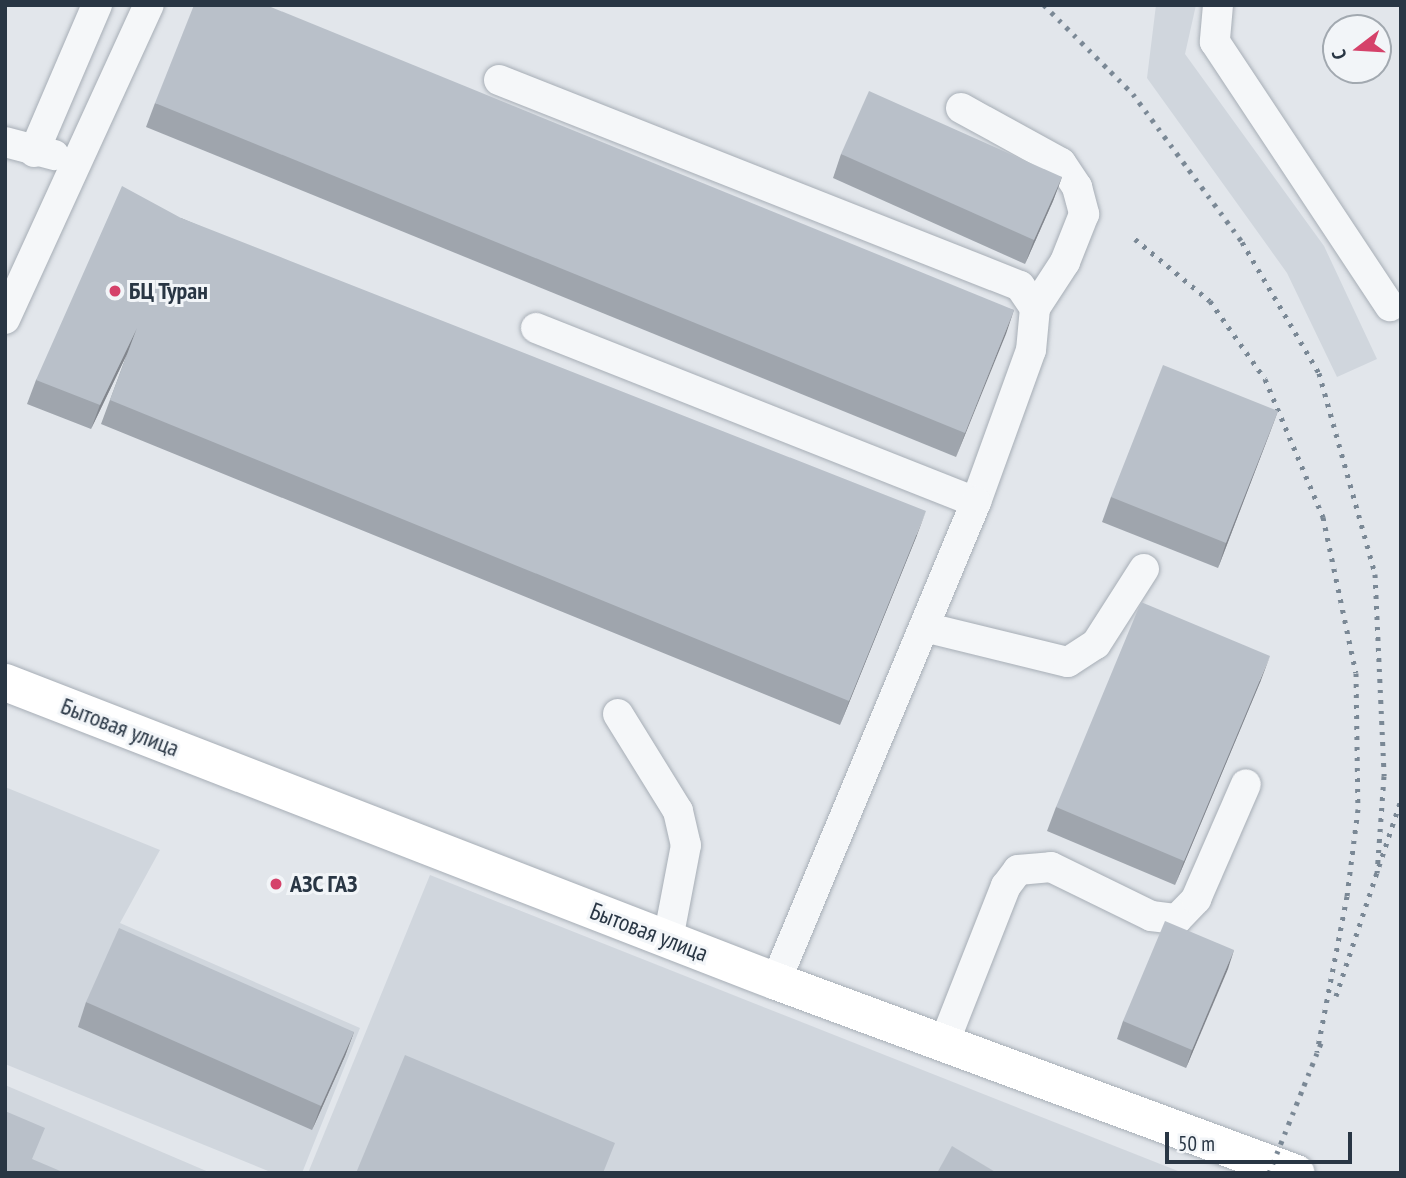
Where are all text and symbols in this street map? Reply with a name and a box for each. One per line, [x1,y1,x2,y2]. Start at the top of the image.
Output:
north arrow [1322,14,1392,84]
text: С [1326,47,1352,62]
place label: БЦ Туран [129,277,209,305]
marker: БЦ Туран [107,283,123,299]
street label: Бытовая улица [57,691,183,763]
place label: АЗС ГАЗ [290,870,358,898]
marker: АЗС ГАЗ [268,876,284,892]
street label: Бытовая улица [586,896,712,968]
scale bar [1168,1118,1355,1162]
text: 50 m [1178,1130,1215,1157]

